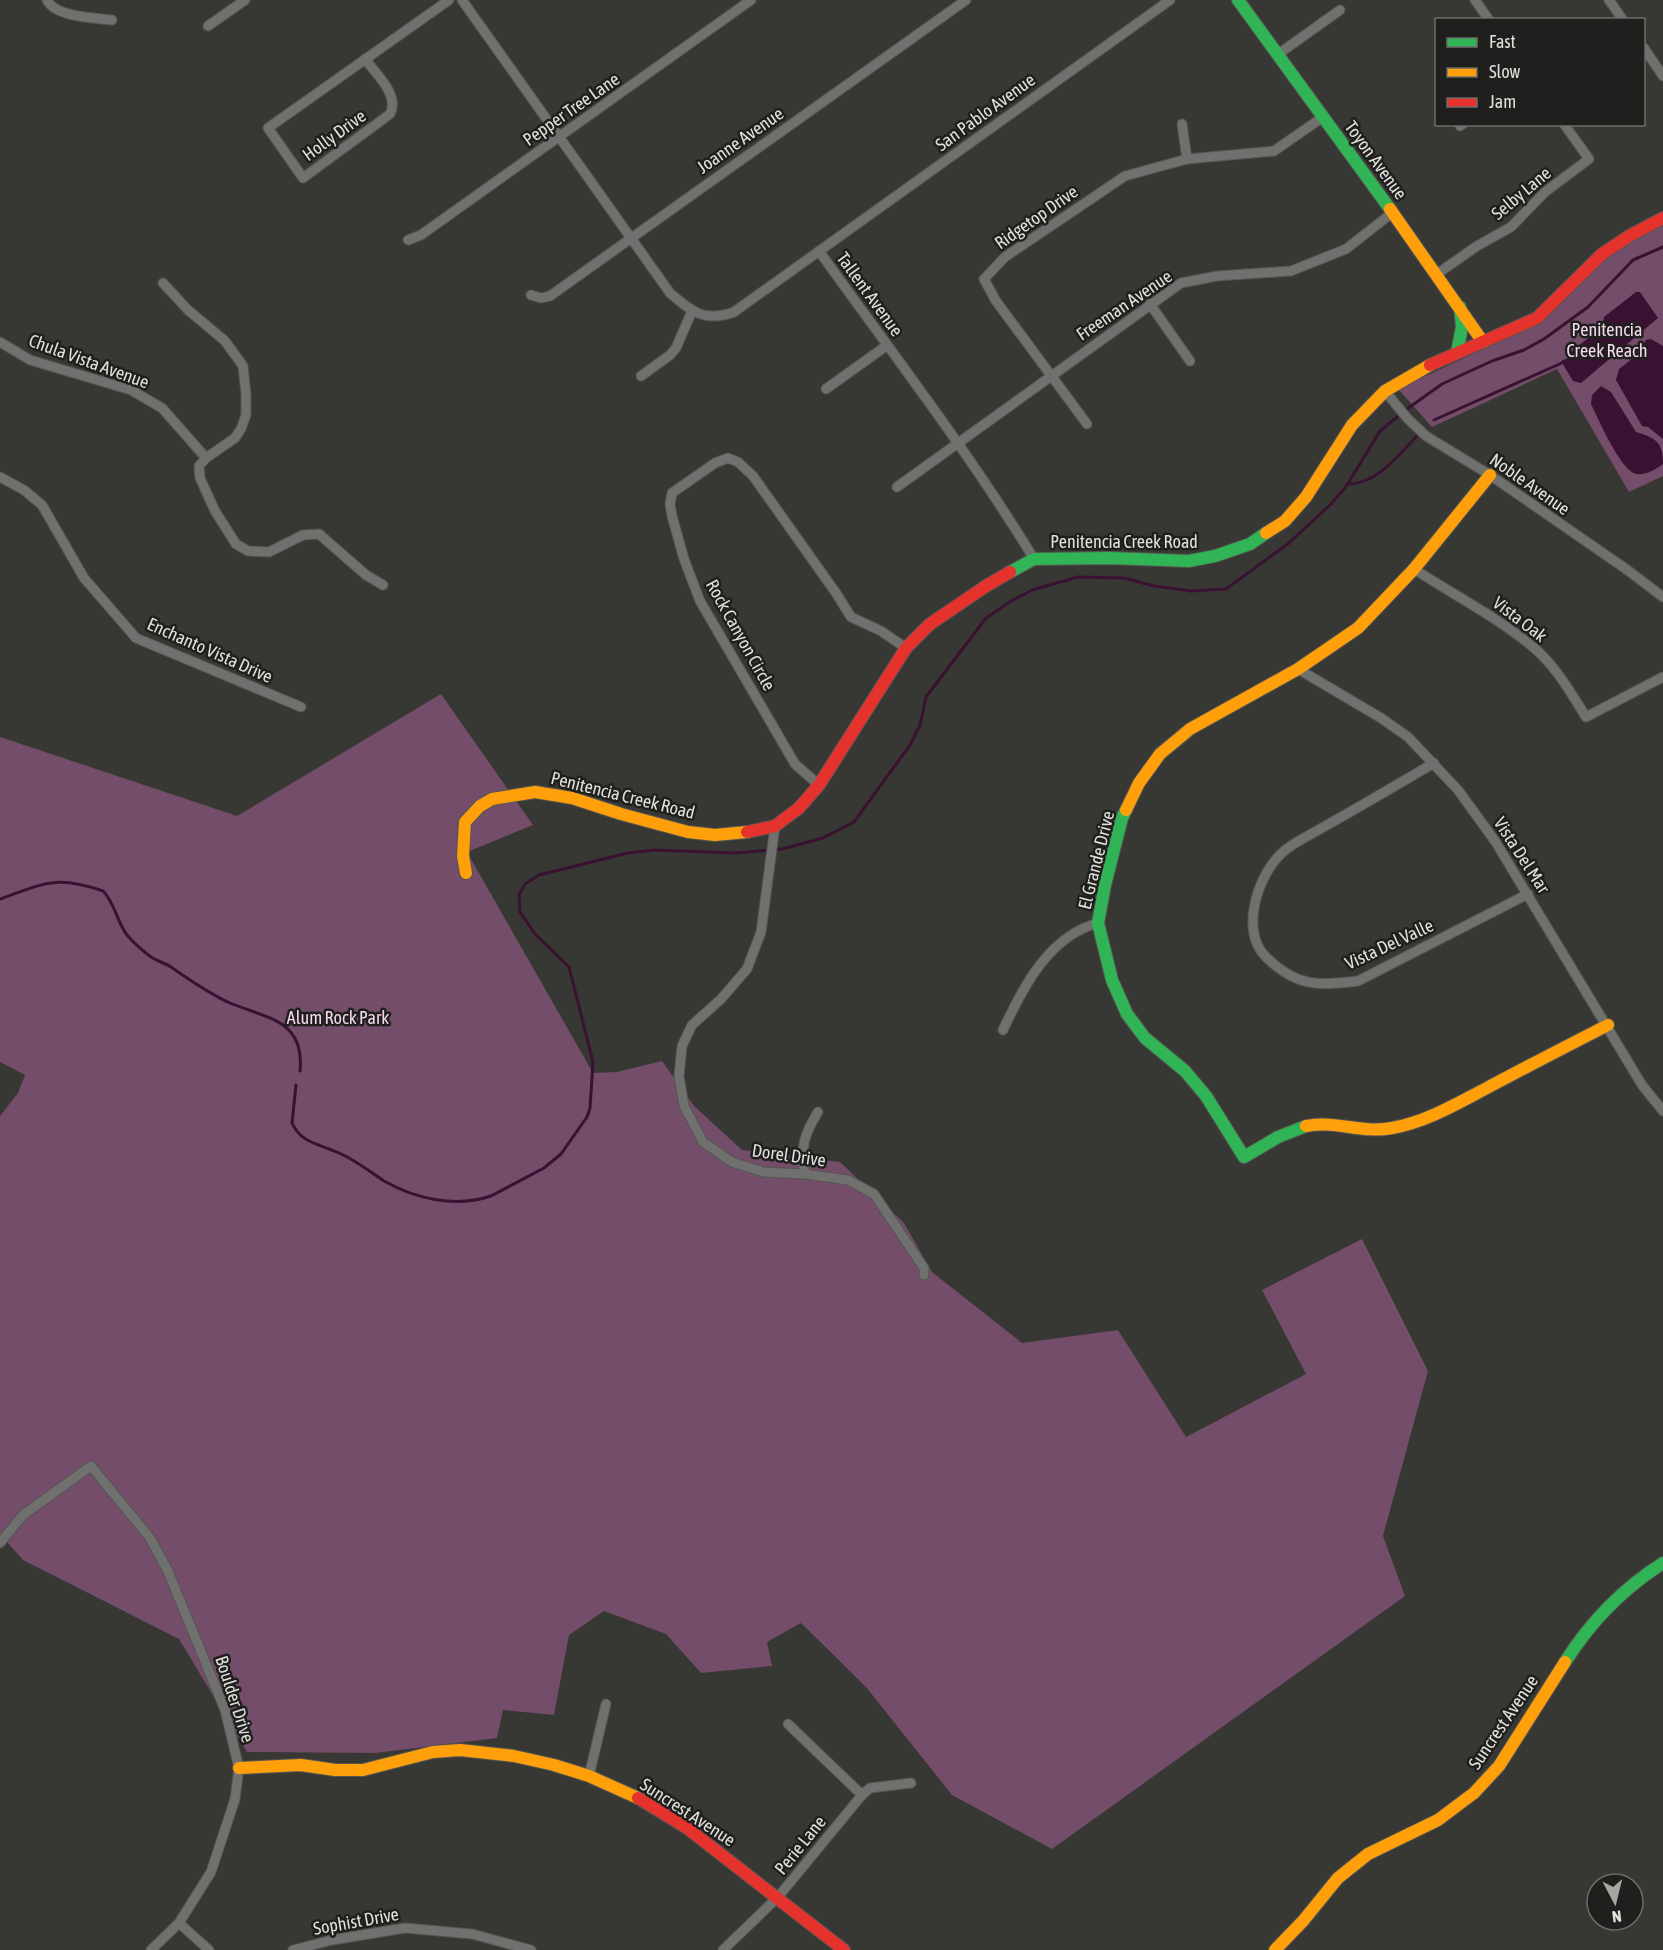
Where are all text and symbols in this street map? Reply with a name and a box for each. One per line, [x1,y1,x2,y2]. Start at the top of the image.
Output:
legend [1435,18,1645,126]
text: Fast [1489,31,1516,52]
text: Slow [1489,61,1520,82]
street label: Pepper Tree Lane [519,68,623,150]
street label: San Pablo Avenue [931,69,1039,155]
text: Jam [1489,91,1516,112]
street label: Joanne Avenue [693,103,787,177]
street label: Holly Drive [298,105,370,165]
street label: Toyon Avenue [1341,117,1411,203]
street label: Selby Lane [1487,162,1555,224]
street label: Ridgetop Drive [990,181,1082,253]
street label: Tallent Avenue [832,248,908,340]
street label: Freeman Avenue [1072,265,1176,345]
park label: Penitencia Creek Reach [1567,319,1647,361]
street label: Chula Vista Avenue [26,330,152,392]
street label: Noble Avenue [1486,449,1574,519]
street label: Penitencia Creek Road [1050,531,1198,552]
street label: Rock Canyon Circle [702,576,780,694]
street label: Vista Oak [1489,592,1551,646]
street label: Enchanto Vista Drive [144,613,276,687]
street label: Penitencia Creek Road [549,767,697,823]
street label: El Grande Drive [1074,809,1118,911]
street label: Vista Del Mar [1490,813,1555,898]
street label: Vista Del Valle [1342,914,1436,974]
park label: Alum Rock Park [287,1007,389,1028]
street label: Dorel Drive [751,1139,827,1171]
street label: Boulder Drive [211,1653,259,1745]
street label: Suncrest Avenue [1464,1671,1542,1773]
street label: Suncrest Avenue [637,1774,739,1850]
street label: Perie Lane [770,1812,830,1878]
north arrow [1585,1872,1645,1932]
street label: Sophist Drive [312,1903,400,1939]
text: N [1611,1907,1623,1926]

